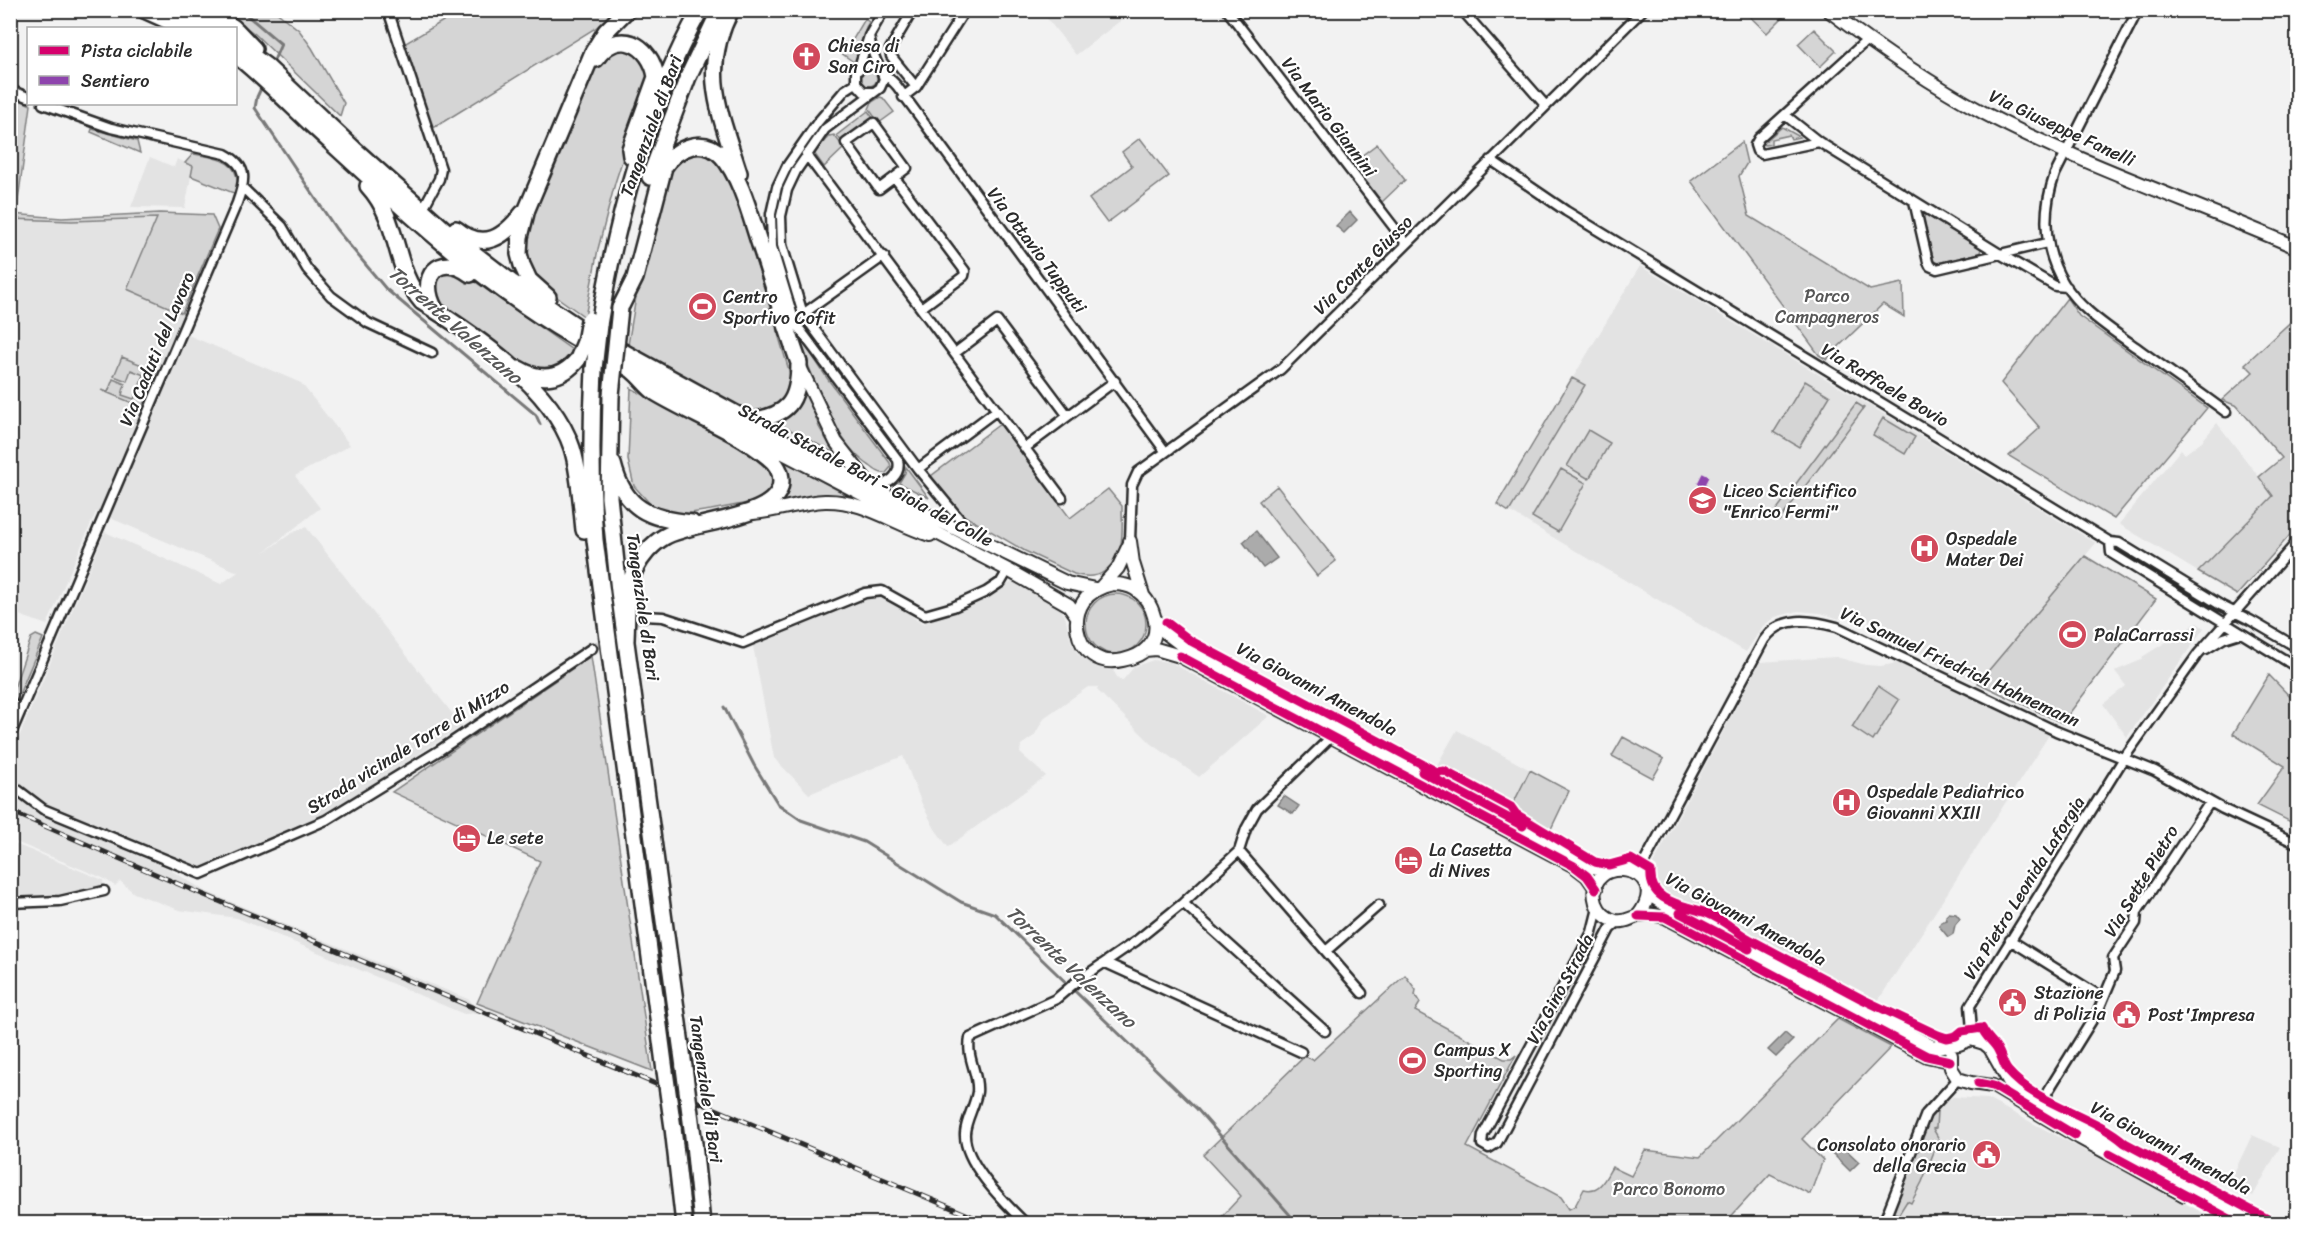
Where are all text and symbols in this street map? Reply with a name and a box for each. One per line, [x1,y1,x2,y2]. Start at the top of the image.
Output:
legend [27,27,237,105]
place label: Chiesa di San Ciro [828,30,900,83]
text: Pista ciclabile [81,35,193,67]
church icon: Chiesa di San Ciro [791,40,823,72]
street label: Tangenziale di Bari [611,50,692,201]
street label: Via Mario Giannini [1273,50,1386,185]
text: Sentiero [81,65,149,97]
street label: Via Giuseppe Fanelli [1984,80,2141,176]
street label: Via Ottavio Tupputi [979,180,1096,321]
street label: Via Conte Giusso [1305,207,1421,323]
water label: Torrente Valenzano [380,257,531,395]
street label: Via Caduti del Lavoro [110,267,204,431]
park label: Parco Campagneros [1775,280,1880,333]
place label: Centro Sportivo Cofit [723,281,836,334]
sports icon: Centro Sportivo Cofit [686,291,718,323]
street label: Via Raffaele Bovio [1815,334,1955,436]
street label: Strada Statale Bari - Gioia del Colle [733,394,999,556]
place label: Liceo Scientifico "Enrico Fermi" [1723,475,1857,528]
school or university icon: Liceo Scientifico "Enrico Fermi" [1686,485,1718,517]
place label: Ospedale Mater Dei [1946,523,2024,576]
street label: Tangenziale di Bari [617,531,669,684]
hospital icon: Ospedale Mater Dei [1909,533,1941,565]
street label: Via Samuel Friedrich Hahnemann [1835,597,2085,737]
sports icon: PalaCarrassi [2057,619,2089,651]
place label: PalaCarrassi [2094,619,2195,651]
street label: Via Giovanni Amendola [1231,633,1403,745]
street label: Strada vicinale Torre di Mizzo [300,671,516,823]
place label: Ospedale Pediatrico Giovanni XXIII [1867,776,2024,829]
hospital icon: Ospedale Pediatrico Giovanni XXIII [1830,786,1862,818]
street label: Via Pietro Leonida Laforgia [1954,790,2094,986]
street label: Via Sette Pietro [2095,819,2187,943]
hotel icon: Le sete [450,822,482,854]
place label: Le sete [487,822,544,854]
place label: La Casetta di Nives [1429,834,1512,887]
hotel icon: La Casetta di Nives [1392,844,1424,876]
street label: Via Giovanni Amendola [1660,863,1832,975]
water label: Torrente Valenzano [997,897,1146,1038]
street label: Via Gino Strada [1517,928,1603,1050]
place label: Stazione di Polizia [2034,977,2107,1030]
public building icon: Stazione di Polizia [1997,987,2029,1019]
public building icon: Post'Impresa [2111,999,2143,1031]
place label: Post'Impresa [2148,999,2255,1031]
street label: Tangenziale di Bari [680,1013,732,1166]
place label: Campus X Sporting [1434,1034,1511,1087]
sports icon: Campus X Sporting [1397,1044,1429,1076]
street label: Via Giovanni Amendola [2085,1092,2257,1204]
place label: Consolato onorario della Grecia [1817,1129,1967,1182]
public building icon: Consolato onorario della Grecia [1971,1139,2003,1171]
park label: Parco Bonomo [1613,1173,1725,1205]

